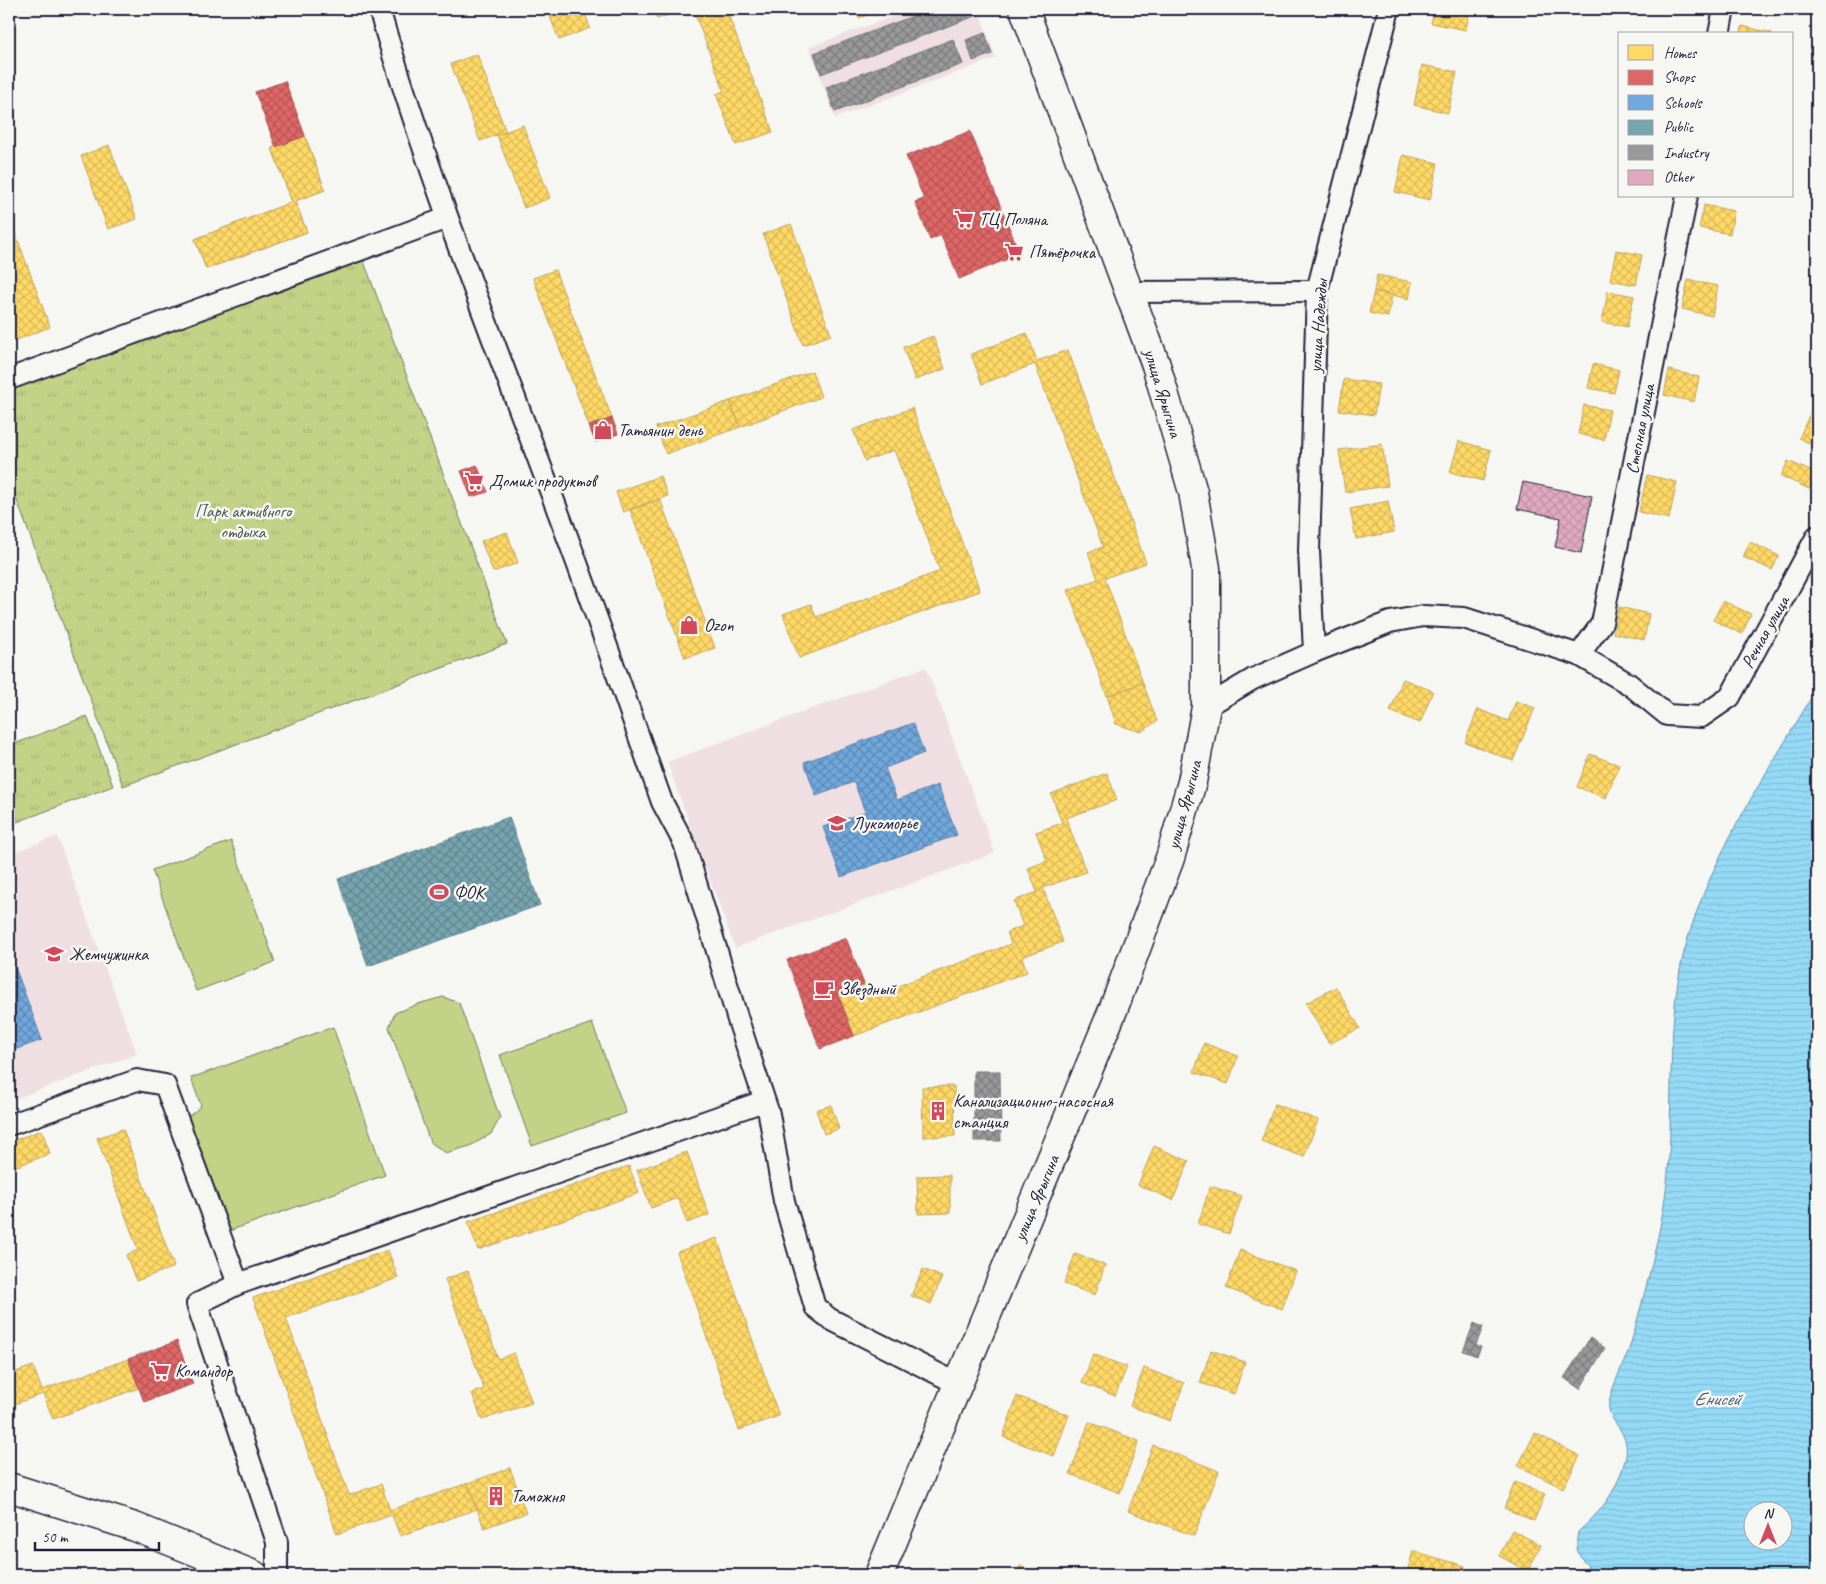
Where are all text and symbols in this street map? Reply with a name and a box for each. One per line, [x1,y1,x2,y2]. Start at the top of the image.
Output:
legend [1618,32,1794,198]
text: Homes [1664,44,1698,63]
text: Shops [1664,68,1697,87]
text: Schools [1664,94,1703,113]
text: Public [1664,118,1694,137]
text: Industry [1664,144,1711,163]
text: Other [1664,168,1695,187]
supermarket icon: ТЦ Поляна [953,208,975,230]
place label: ТЦ Поляна [979,208,1049,230]
supermarket icon: Пятёрочка [1003,241,1025,263]
place label: Пятёрочка [1029,241,1097,263]
street label: улица Надежды [1304,277,1332,374]
street label: улица Ярыгина [1139,345,1187,442]
street label: Степная улица [1621,381,1660,476]
shop icon: Татьянин день [592,419,614,441]
place label: Татьянин день [618,419,704,441]
supermarket icon: Домик продуктов [463,470,485,492]
place label: Домик продуктов [489,470,599,492]
park label: Парк активного отдыха [195,500,293,543]
street label: Речная улица [1736,591,1795,672]
shop icon: Ozon [678,614,700,636]
place label: Ozon [704,614,734,636]
street label: улица Ярыгина [1161,756,1207,853]
school or university icon: Лукоморье [826,812,848,834]
place label: Лукоморье [852,812,919,834]
sports icon: ФОК [428,881,450,903]
place label: ФОК [454,881,487,903]
school or university icon: Жемчужинка [43,943,65,965]
place label: Жемчужинка [69,943,149,965]
cafe icon: Звездный [813,978,835,1000]
place label: Звездный [839,978,897,1001]
place label: Канализационно-насосная станция [953,1090,1115,1133]
building icon: Канализационно-насосная станция [927,1100,949,1122]
street label: улица Ярыгина [1008,1150,1065,1245]
supermarket icon: Командор [149,1360,171,1382]
place label: Командор [175,1360,233,1382]
water label: Енисей [1694,1387,1744,1411]
building icon: Таможня [485,1485,507,1507]
place label: Таможня [511,1485,566,1507]
north arrow [1744,1502,1794,1552]
text: N [1764,1505,1775,1522]
scale bar [35,1519,159,1551]
text: 50 m [42,1528,69,1547]

